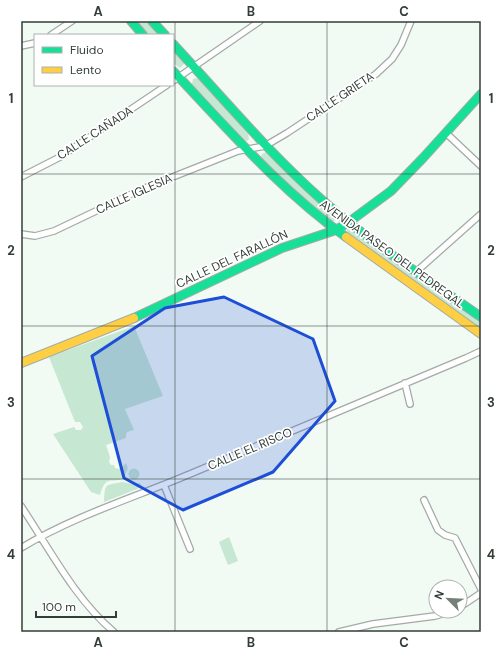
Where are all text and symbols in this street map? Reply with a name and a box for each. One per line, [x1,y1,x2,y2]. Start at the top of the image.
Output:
text: A [93,3,103,20]
text: B [247,3,255,20]
text: C [399,3,409,20]
legend [34,34,174,86]
text: Fluido [70,42,104,58]
text: Lento [70,62,101,78]
street label: CALLE GRIETA [303,68,377,126]
text: 1 [9,90,13,107]
text: 1 [489,90,493,107]
street label: CALLE CAÑADA [54,103,136,163]
street label: CALLE IGLESIA [93,170,175,218]
street label: AVENIDA PASEO DEL PEDREGAL [316,196,468,312]
street label: CALLE DEL FARALLÓN [174,226,290,292]
text: 2 [7,242,15,259]
text: 2 [487,242,495,259]
text: 3 [7,394,15,411]
text: 3 [487,394,495,411]
street label: CALLE EL RISCO [205,424,295,474]
text: 4 [7,546,15,563]
text: 4 [487,546,495,563]
north arrow [428,579,468,619]
text: N [431,588,447,601]
scale bar [36,593,116,619]
text: 100 m [42,599,76,615]
text: A [93,634,103,651]
text: B [247,634,255,651]
text: C [399,634,409,651]

